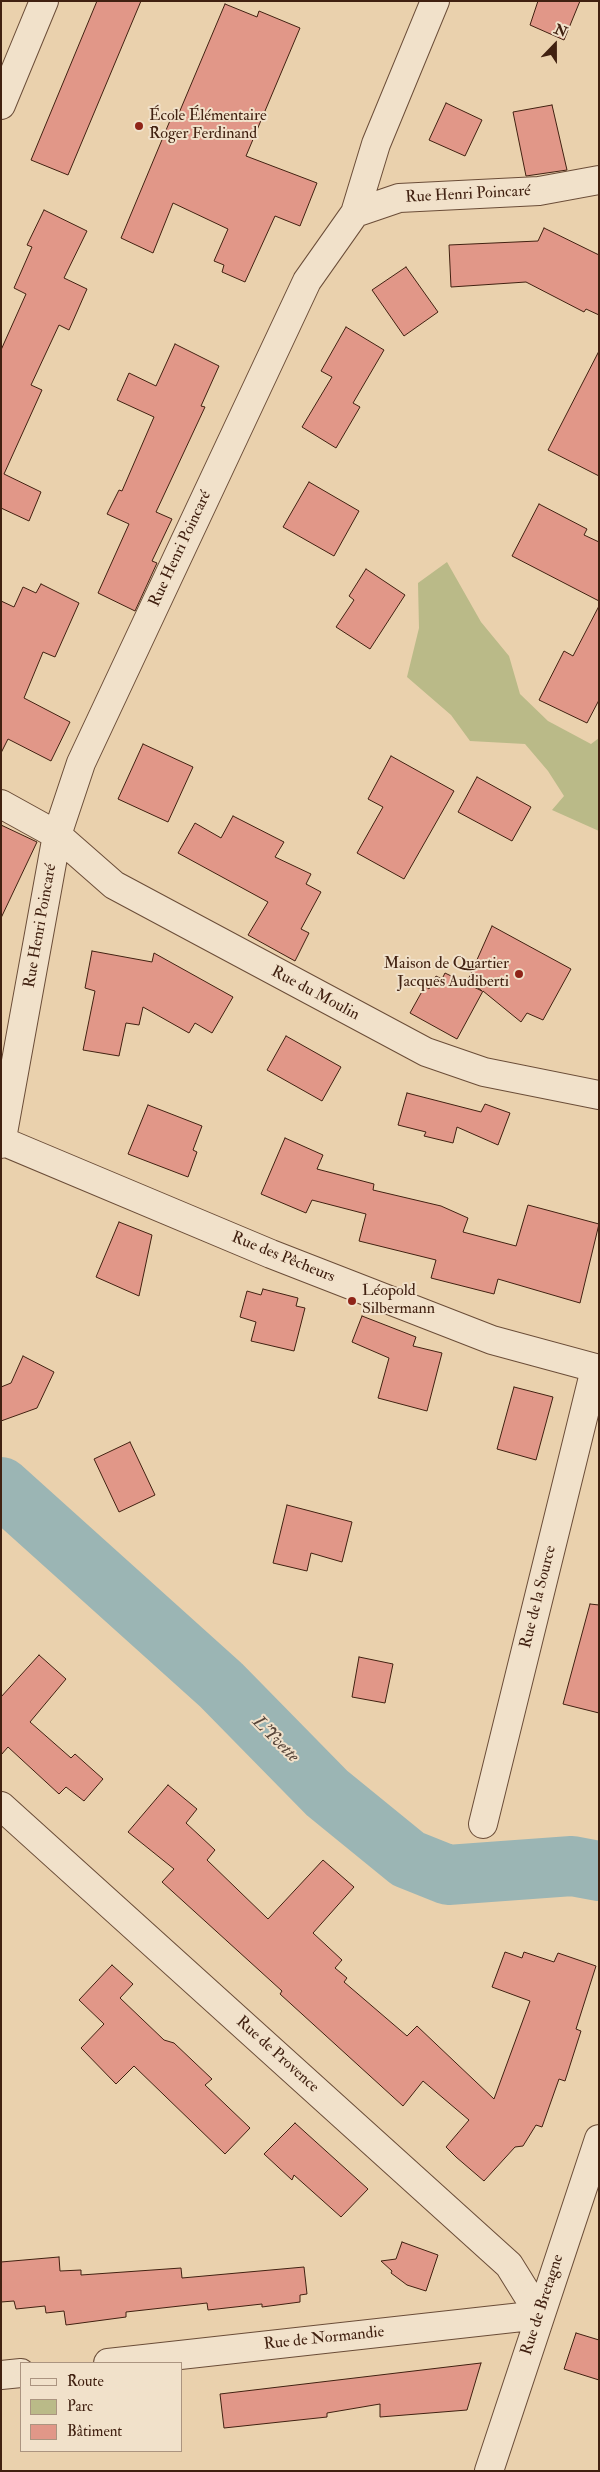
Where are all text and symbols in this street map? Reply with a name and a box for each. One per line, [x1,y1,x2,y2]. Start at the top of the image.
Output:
north arrow [530,20,580,70]
text: N [552,20,570,41]
place label: École Élémentaire Roger Ferdinand [149,107,267,145]
marker: École Élémentaire Roger Ferdinand [133,120,145,132]
street label: Rue Henri Poincaré [405,182,531,208]
street label: Rue Henri Poincaré [146,488,216,610]
street label: Rue Henri Poincaré [21,862,61,990]
place label: Maison de Quartier Jacques Audiberti [384,955,509,993]
street label: Rue du Moulin [268,963,362,1025]
marker: Maison de Quartier Jacques Audiberti [513,968,525,980]
street label: Rue des Pêcheurs [228,1229,338,1287]
place label: Léopold Silbermann [362,1282,435,1320]
marker: Léopold Silbermann [346,1295,358,1307]
street label: Rue de la Source [517,1543,561,1651]
water label: L'Yvette [247,1712,303,1768]
street label: Rue de Provence [232,2013,322,2097]
street label: Rue de Bretagne [518,2252,568,2358]
street label: Rue de Normandie [263,2323,385,2355]
legend [20,2362,182,2452]
text: Route [67,2372,104,2391]
text: Parc [67,2397,93,2416]
text: Bâtiment [67,2422,122,2441]

